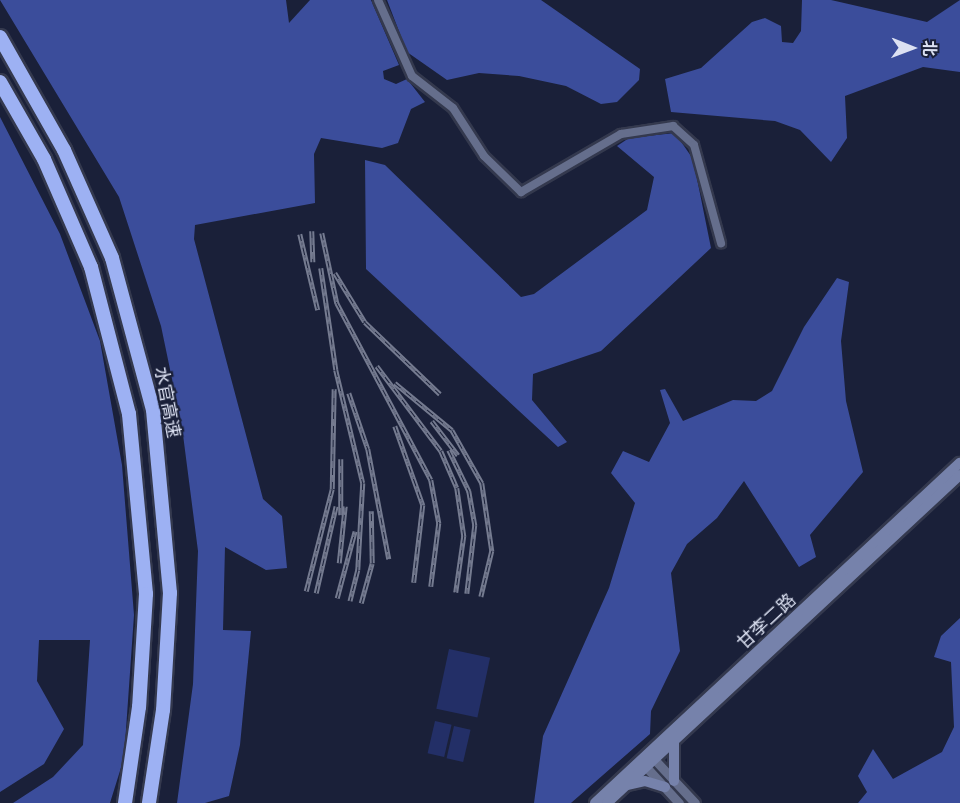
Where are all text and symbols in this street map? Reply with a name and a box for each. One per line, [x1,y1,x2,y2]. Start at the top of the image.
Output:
north arrow [882,18,942,78]
text: 北 [920,40,940,56]
street label: 水官高速 [151,365,185,439]
street label: 甘李二路 [732,589,800,653]

